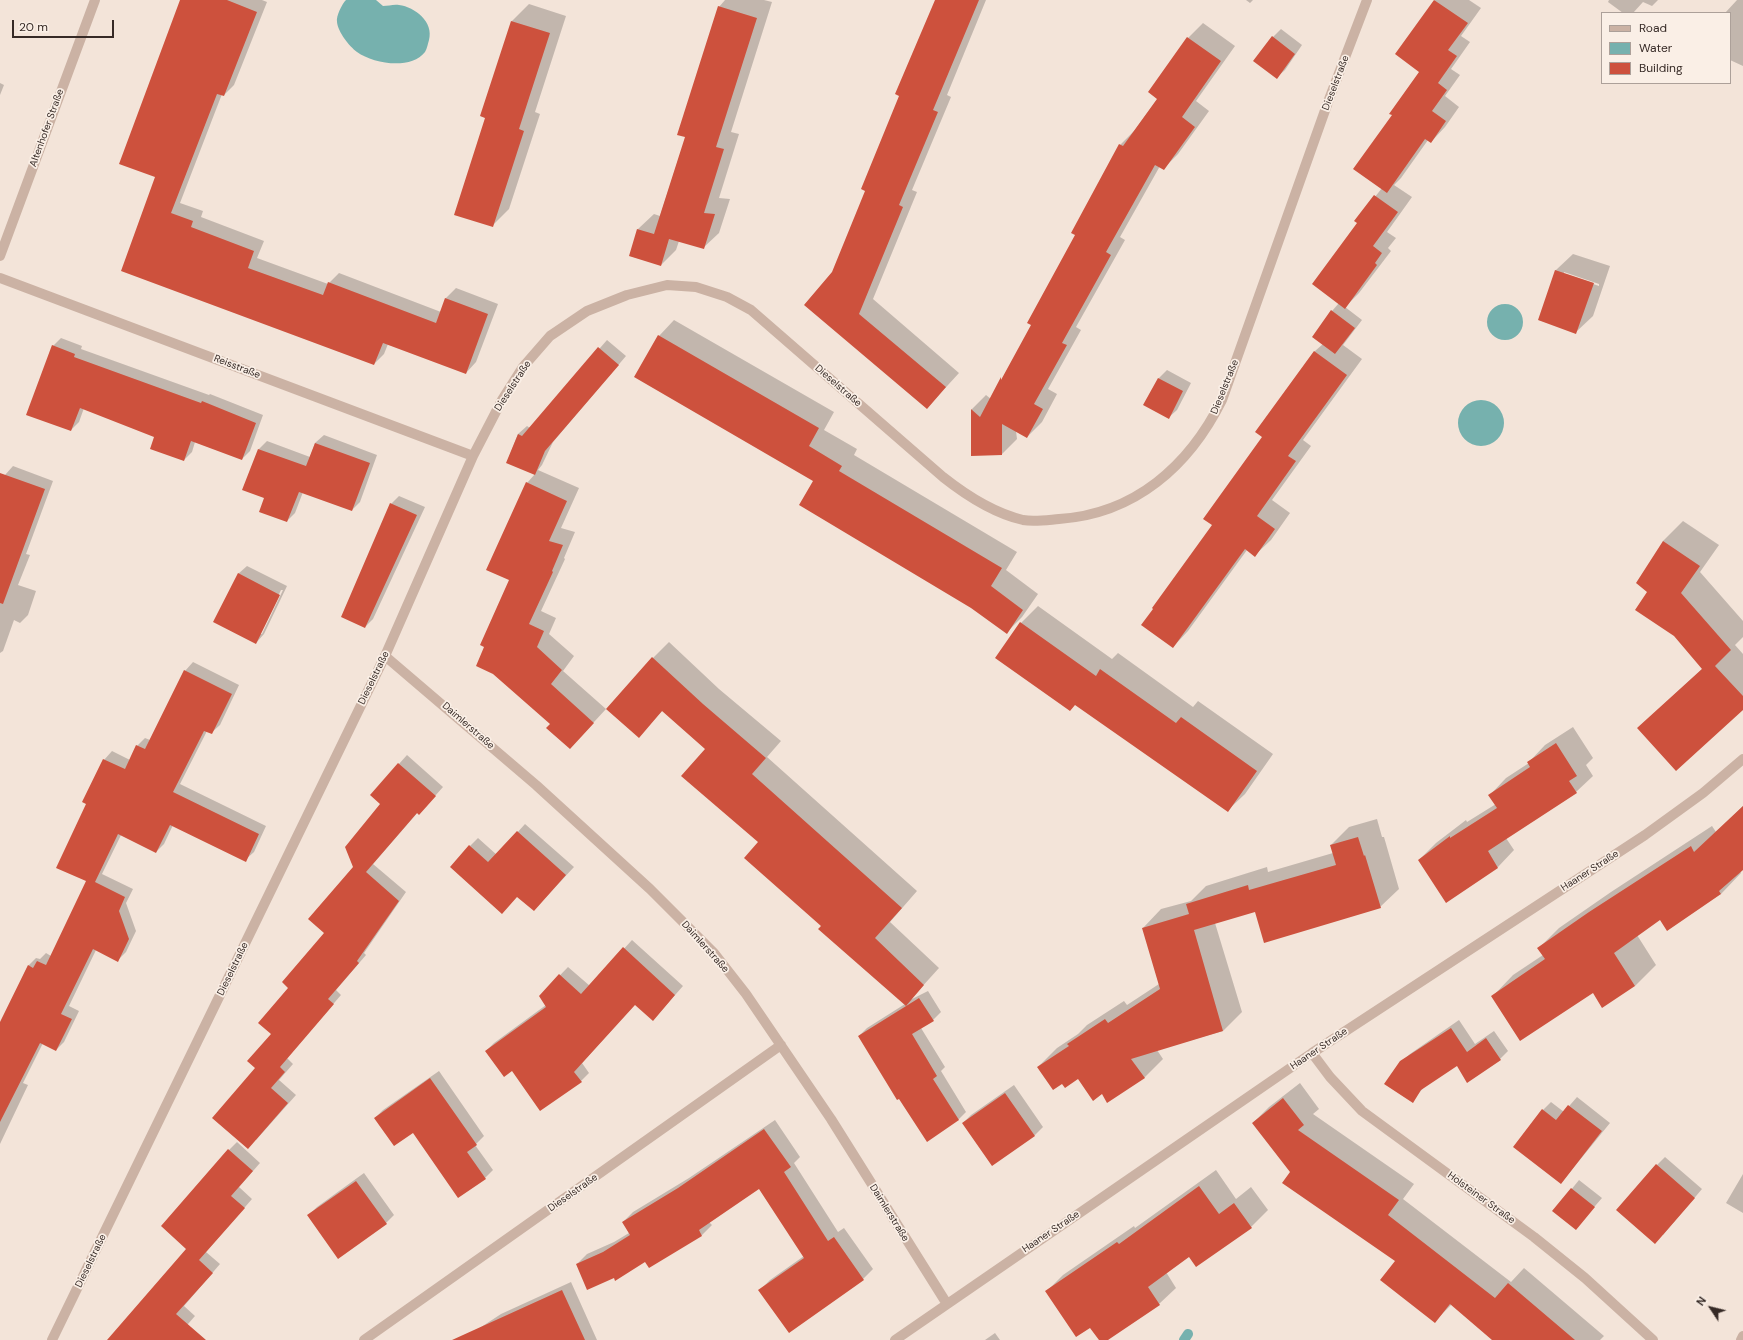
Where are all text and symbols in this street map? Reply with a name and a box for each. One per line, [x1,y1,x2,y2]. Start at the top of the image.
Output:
scale bar [14,12,116,38]
legend [1601,12,1731,84]
text: 20 m [19,19,48,35]
text: Road [1639,20,1667,36]
text: Water [1639,40,1672,56]
street label: Dieselstraße [1320,54,1352,112]
text: Building [1639,60,1683,76]
street label: Altenhofer Straße [27,87,67,169]
street label: Reisstraße [212,353,262,381]
street label: Dieselstraße [492,358,534,414]
street label: Dieselstraße [1209,358,1241,416]
street label: Dieselstraße [812,362,864,410]
street label: Dieselstraße [356,649,392,707]
street label: Daimlerstraße [439,700,497,752]
street label: Haaner Straße [1559,848,1621,894]
street label: Daimlerstraße [679,919,731,975]
street label: Dieselstraße [215,940,251,998]
street label: Haaner Straße [1288,1025,1350,1073]
street label: Holsteiner Straße [1445,1170,1517,1226]
street label: Dieselstraße [546,1171,600,1215]
street label: Daimlerstraße [867,1182,911,1244]
street label: Haaner Straße [1020,1208,1082,1256]
street label: Dieselstraße [73,1232,109,1290]
north arrow [1691,1288,1731,1328]
text: N [1693,1294,1709,1308]

